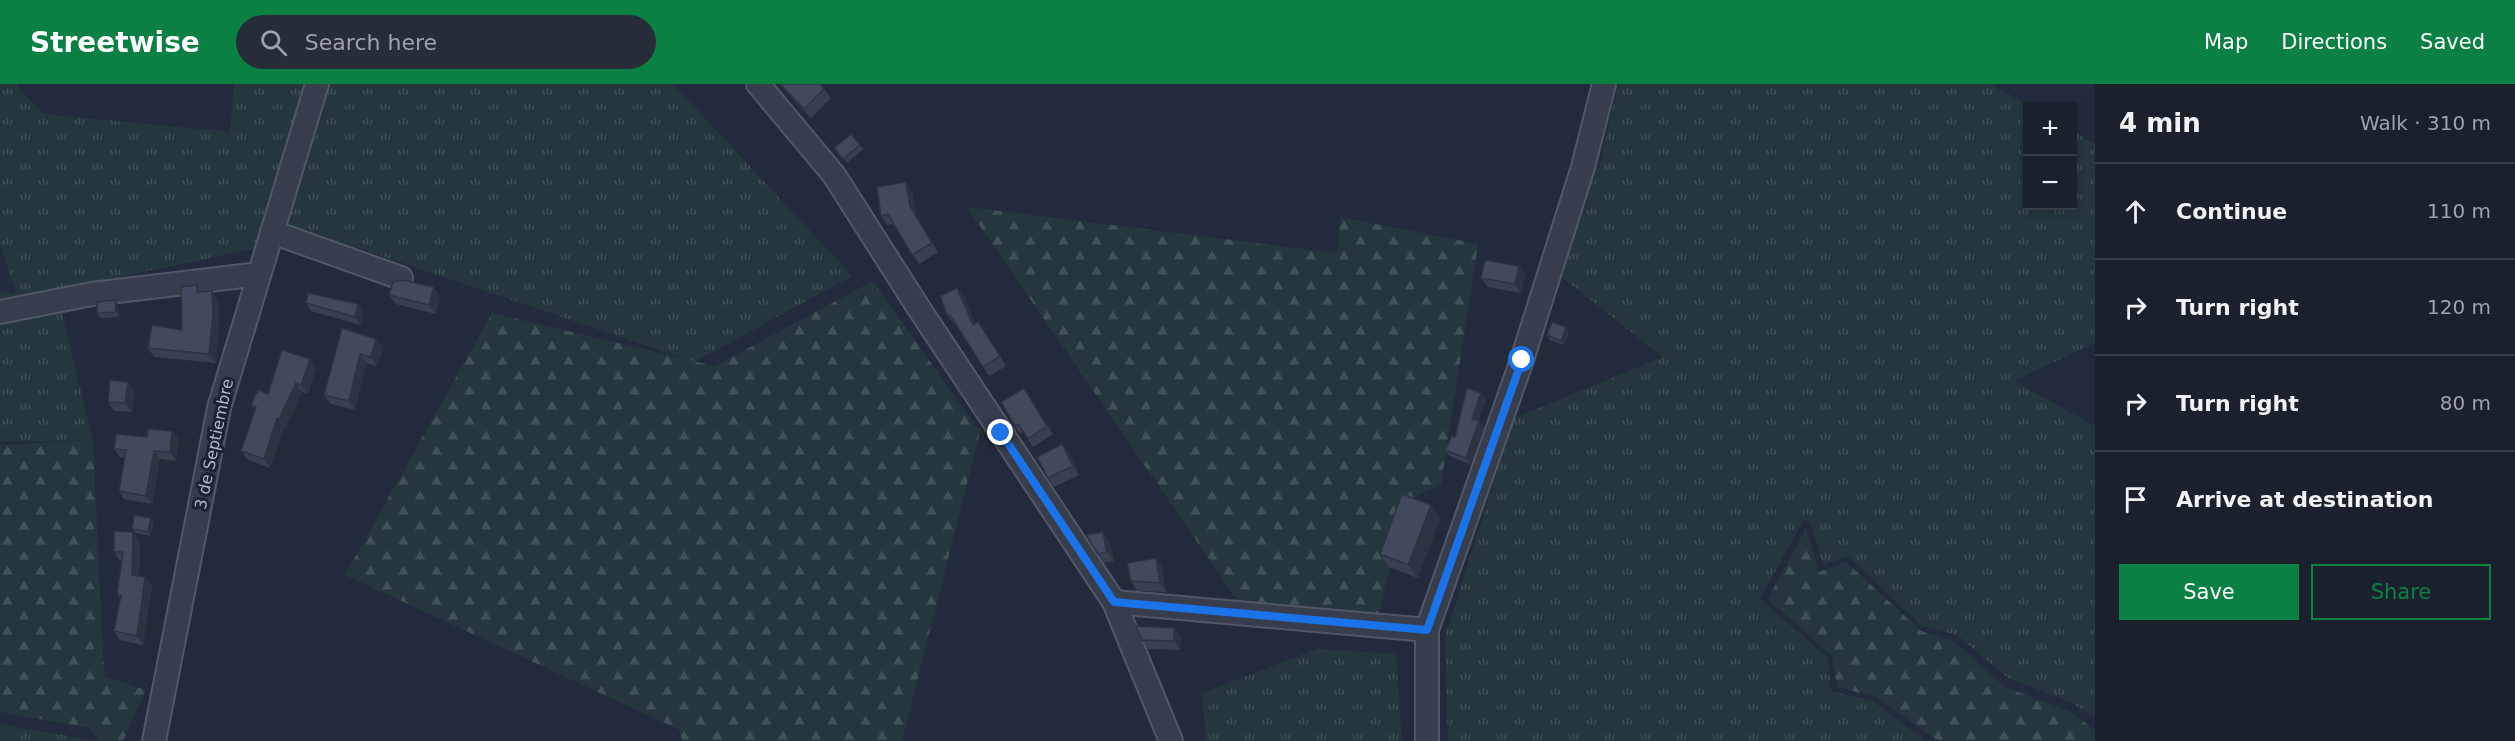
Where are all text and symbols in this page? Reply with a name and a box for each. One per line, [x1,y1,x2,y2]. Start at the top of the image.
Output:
search box [236,15,656,69]
text: Streetwise [30,26,200,59]
icon: search [257,26,290,59]
text: Search here [305,30,437,55]
text: Map [2204,30,2248,54]
text: Directions [2281,30,2387,54]
text: Saved [2420,30,2485,54]
map controls [2023,102,2077,210]
button: + [2023,102,2077,156]
text: 4 min [2119,108,2201,138]
text: Walk · 310 m [2360,111,2491,135]
button: − [2023,156,2077,210]
icon: ahead [2119,195,2152,228]
text: Continue [2176,199,2287,224]
text: 110 m [2427,199,2491,223]
icon: right [2119,291,2152,324]
text: Turn right [2176,295,2299,320]
text: 120 m [2427,295,2491,319]
route start [1508,346,1534,372]
street label: 3 de Septiembre [191,377,237,511]
icon: right [2119,387,2152,420]
text: Turn right [2176,391,2299,416]
text: 80 m [2440,391,2491,415]
route end [987,419,1013,445]
icon: arrive [2119,483,2152,516]
text: Arrive at destination [2176,487,2433,512]
button: Save [2119,564,2299,620]
button: Share [2311,564,2491,620]

